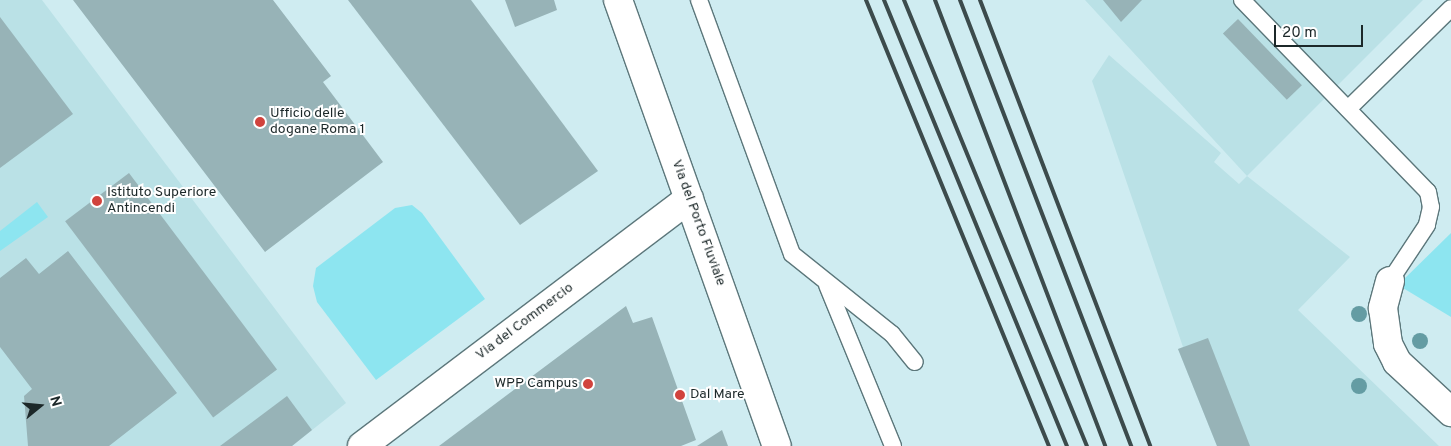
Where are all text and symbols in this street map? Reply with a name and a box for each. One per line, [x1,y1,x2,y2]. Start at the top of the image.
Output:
scale bar [1276,15,1365,47]
text: 20 m [1282,24,1317,43]
place label: Ufficio delle dogane Roma 1 [270,106,365,138]
marker: Ufficio delle dogane Roma 1 [254,116,266,128]
street label: Via del Porto Fluviale [667,158,729,288]
place label: Istituto Superiore Antincendi [107,185,216,218]
marker: Istituto Superiore Antincendi [91,195,103,207]
street label: Via del Commercio [473,280,577,364]
place label: WPP Campus [494,376,578,392]
marker: WPP Campus [582,378,594,390]
north arrow [15,381,65,431]
place label: Dal Mare [690,387,745,403]
marker: Dal Mare [674,389,686,401]
text: N [45,394,64,409]

